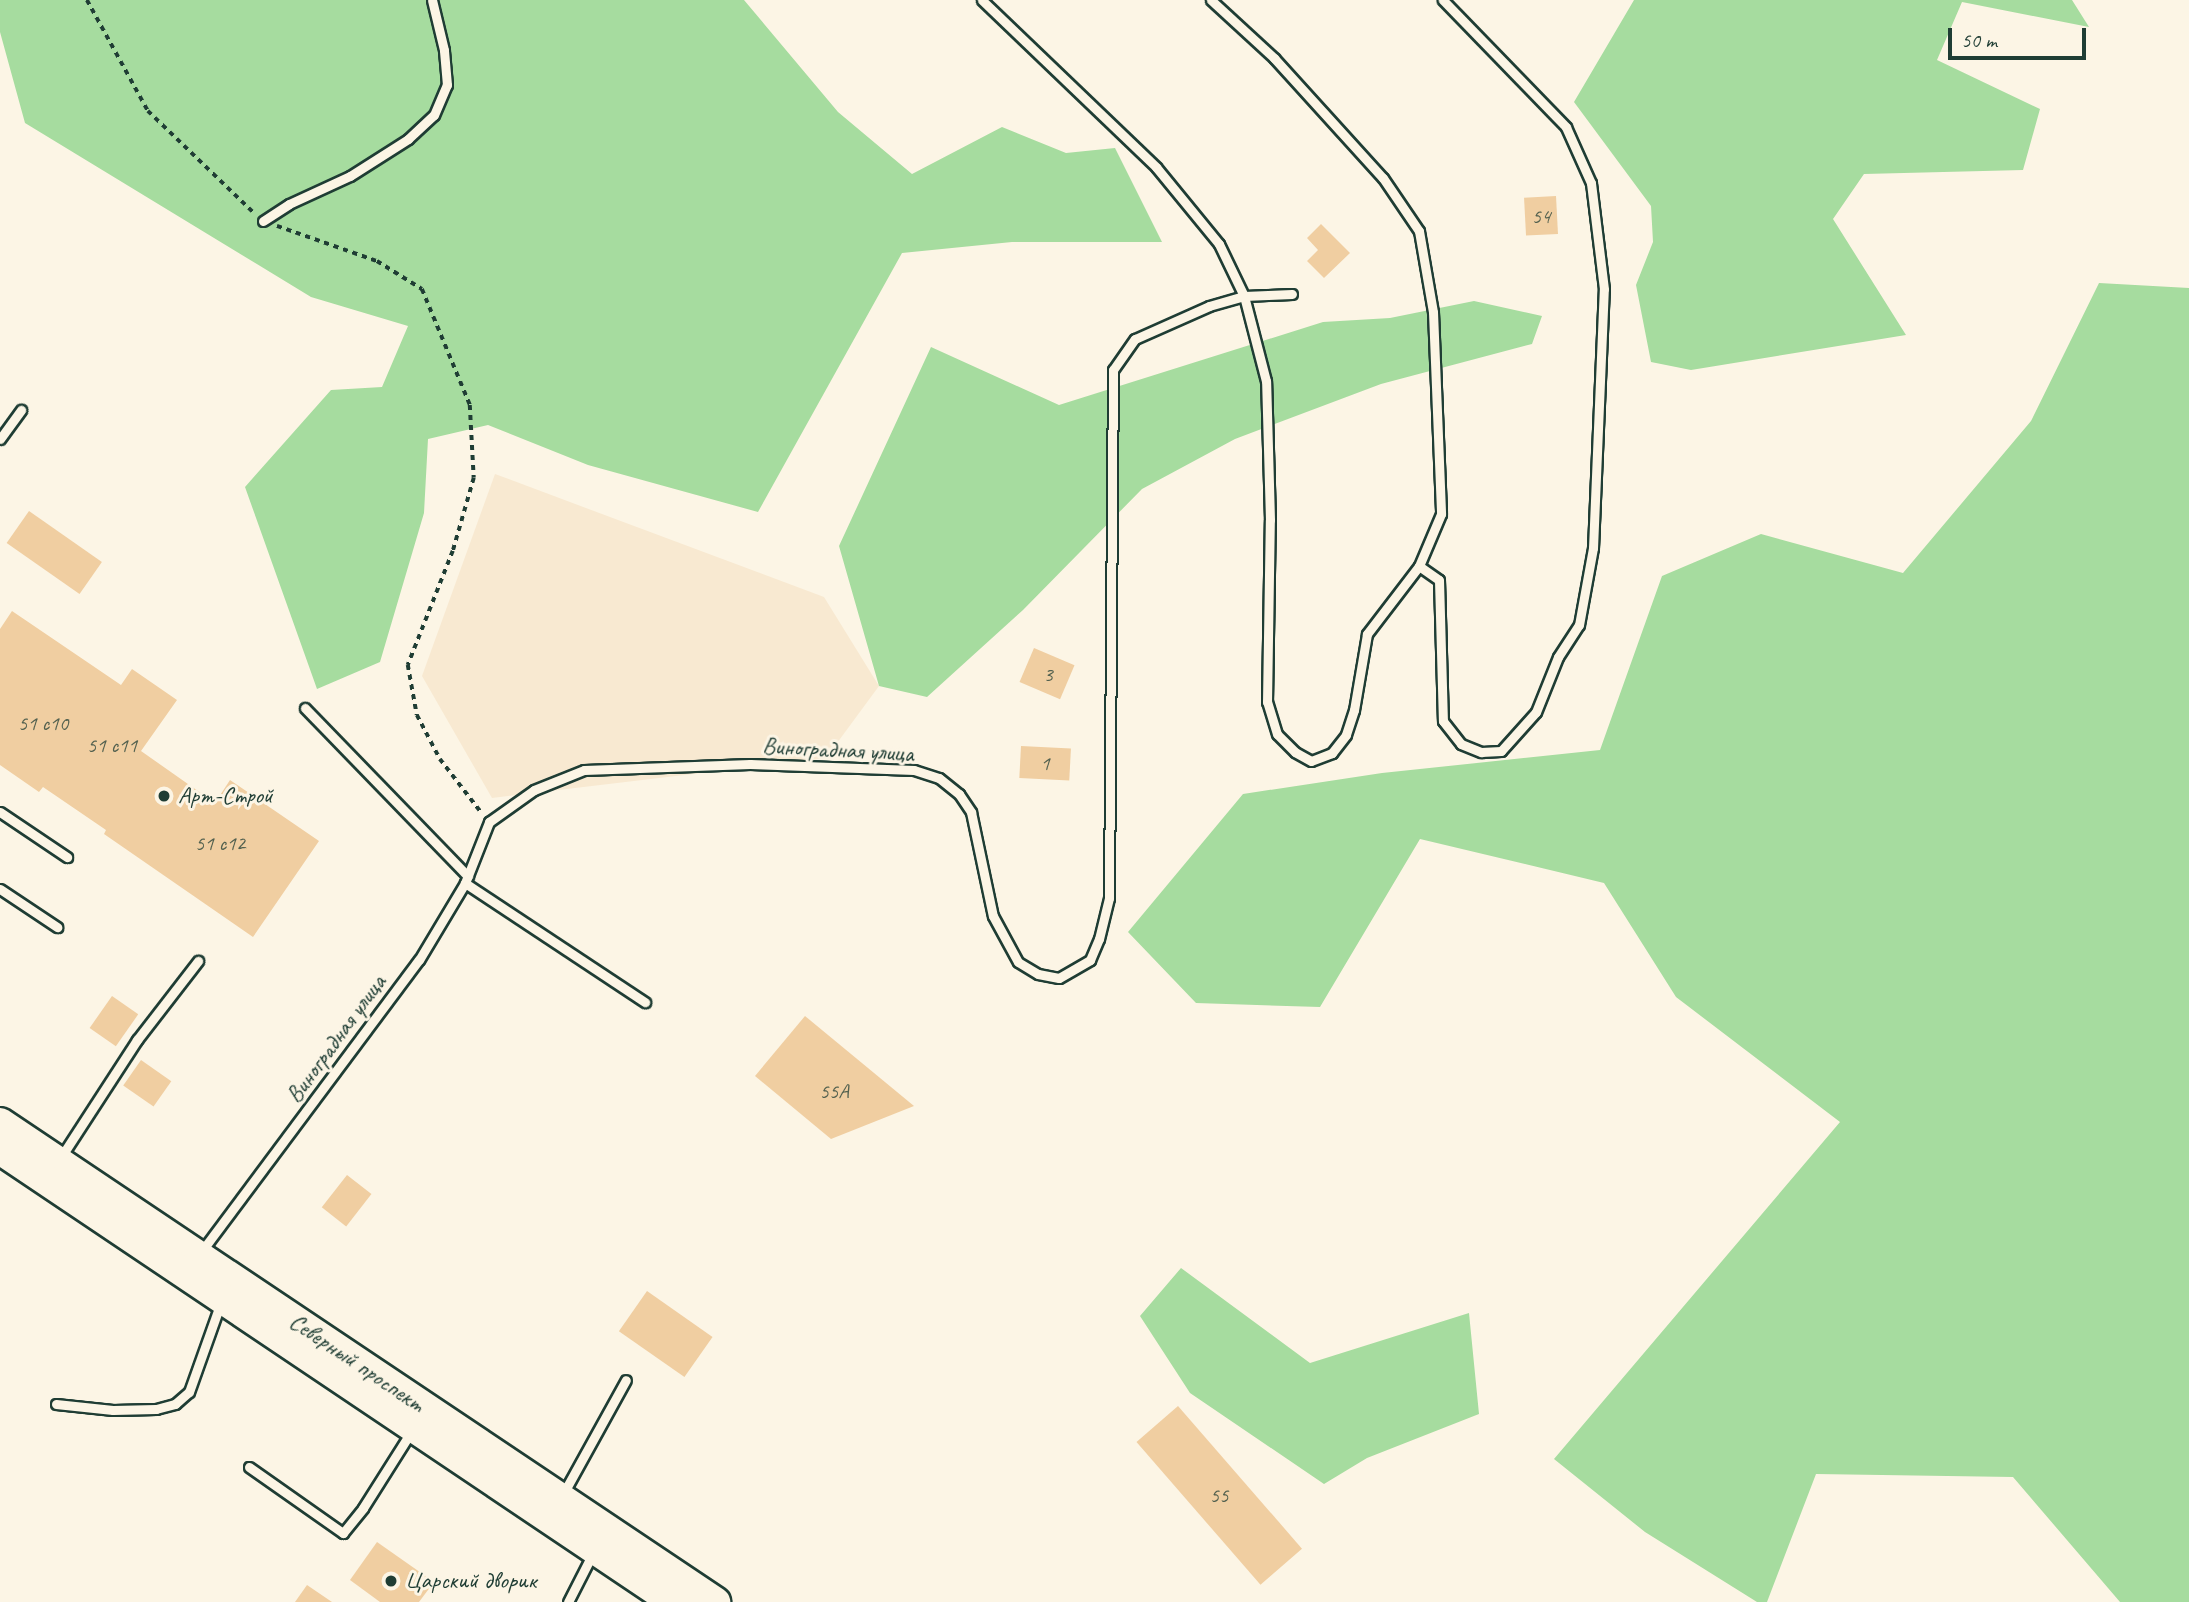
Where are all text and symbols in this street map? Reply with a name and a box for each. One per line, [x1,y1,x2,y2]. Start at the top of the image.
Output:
scale bar [1951,14,2089,58]
text: 50 m [1961,27,1997,53]
house number: 54 [1532,203,1550,229]
house number: 3 [1043,661,1053,687]
house number: 51 с10 [18,710,68,736]
house number: 51 с11 [87,732,137,758]
street label: Виноградная улица [761,732,915,768]
house number: 1 [1040,750,1050,776]
place label: Арт-Строй [178,782,273,810]
marker: Арт-Строй [156,788,172,804]
house number: 51 с12 [195,830,245,856]
street label: Виноградная улица [279,969,393,1109]
house number: 55А [819,1078,849,1104]
street label: Северный проспект [284,1307,430,1419]
house number: 55 [1210,1482,1228,1508]
place label: Царский дворик [405,1567,536,1595]
marker: Царский дворик [383,1573,399,1589]

